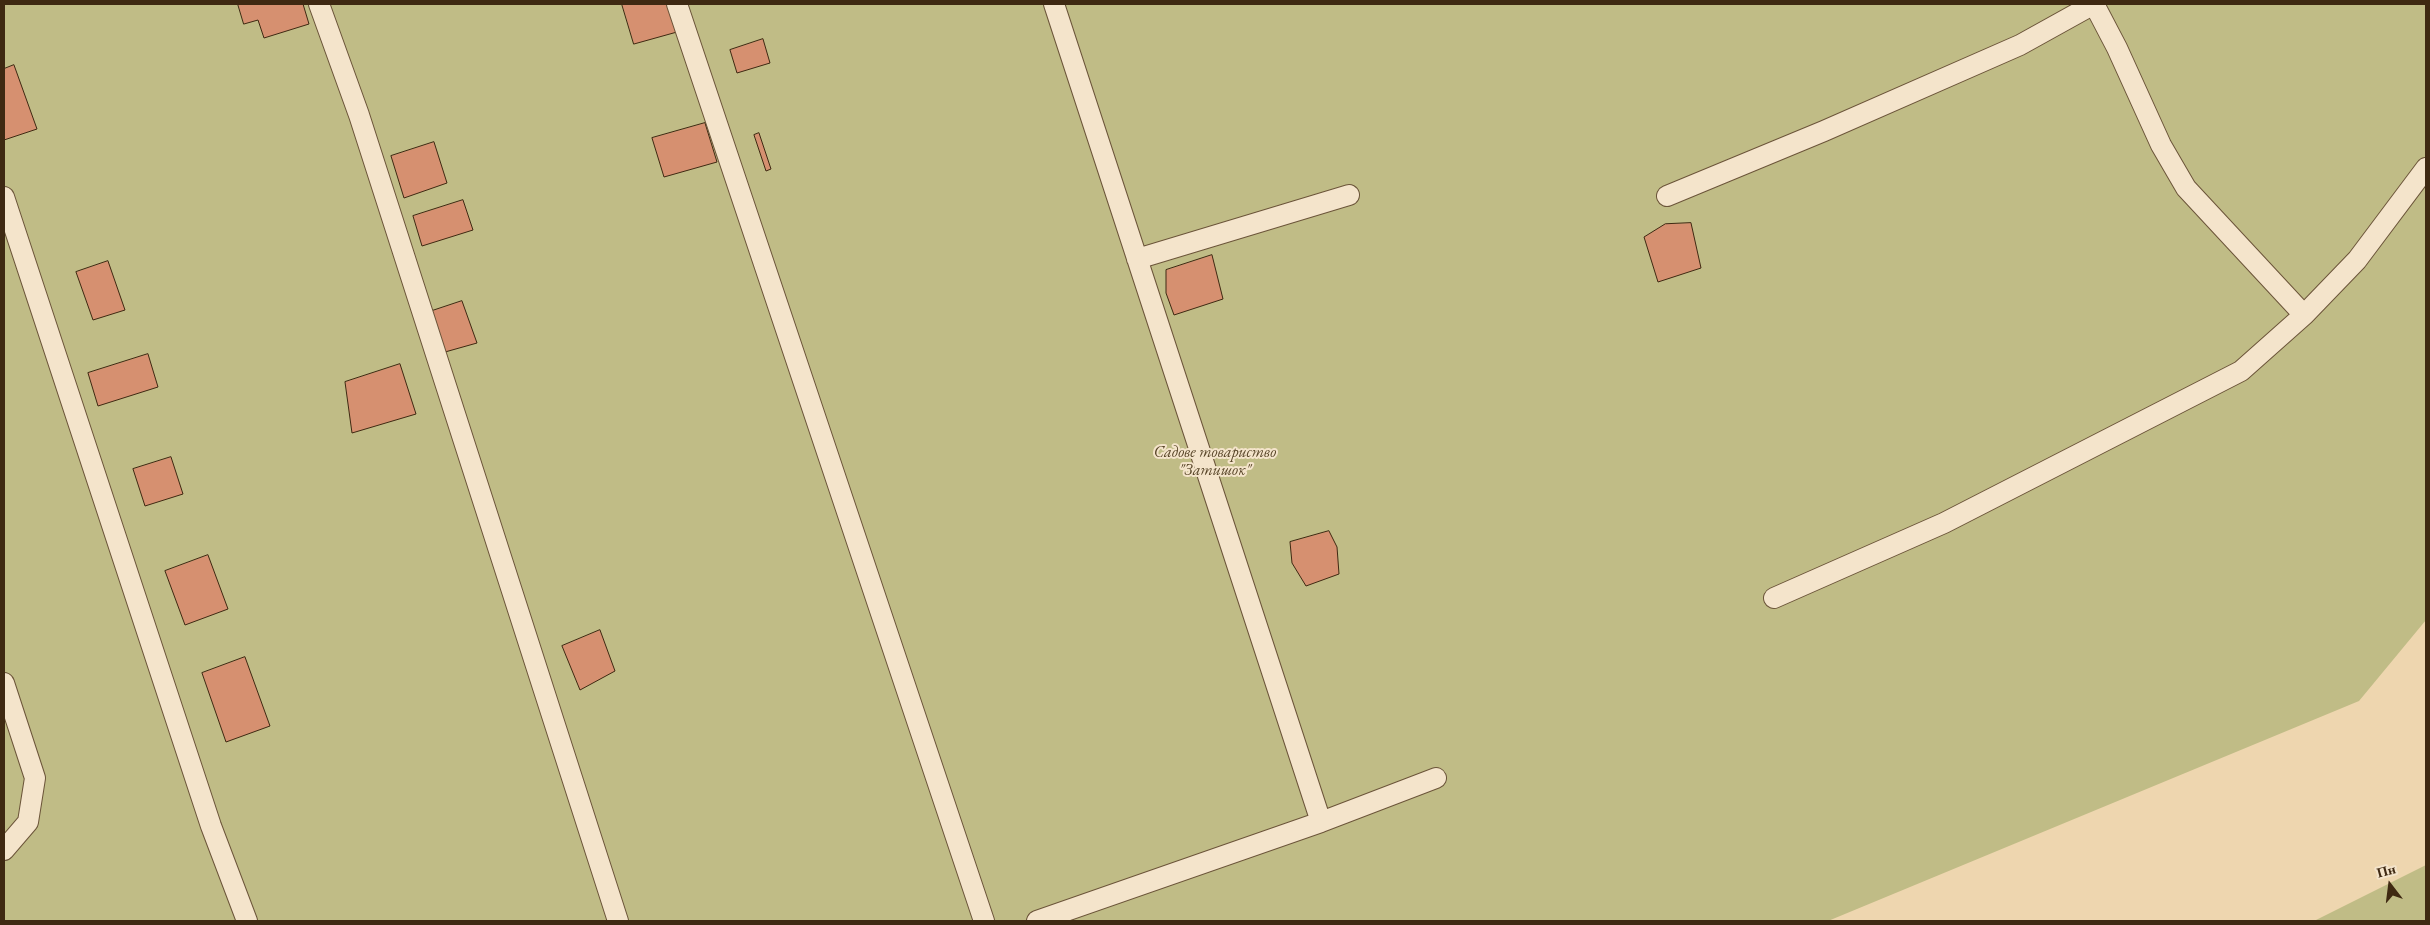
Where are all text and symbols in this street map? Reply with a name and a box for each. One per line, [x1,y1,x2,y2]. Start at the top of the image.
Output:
park label: Садове товариство "Затишок" [1154,443,1276,481]
text: Пн [2375,859,2398,882]
north arrow [2365,860,2415,910]

